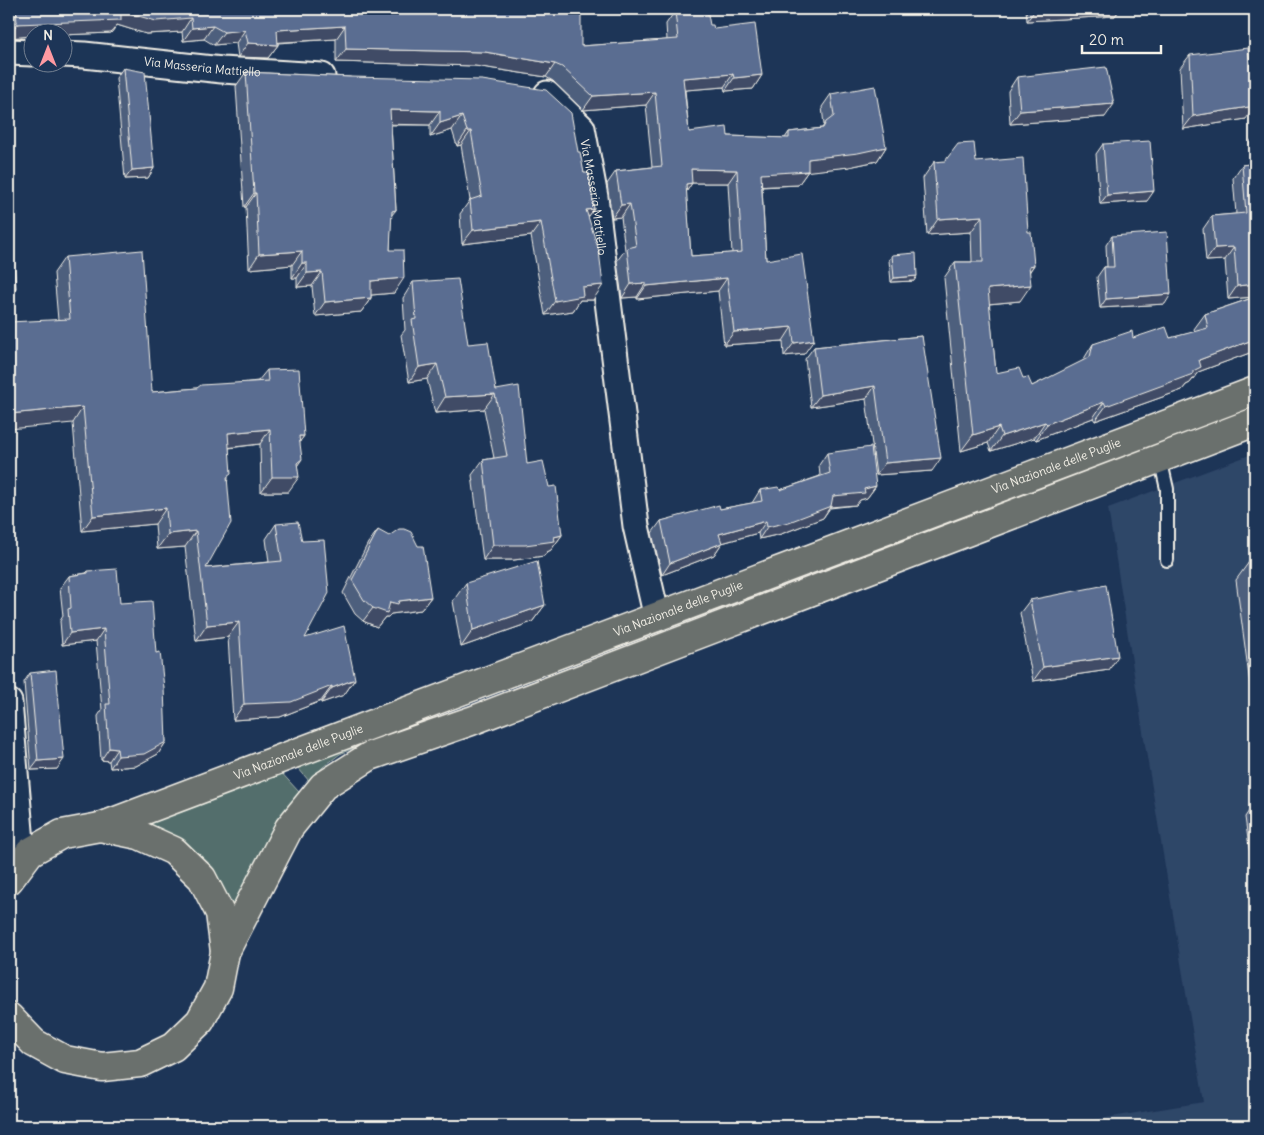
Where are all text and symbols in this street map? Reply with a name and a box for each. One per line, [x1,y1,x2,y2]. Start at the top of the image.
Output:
north arrow [22,22,72,72]
scale bar [1082,22,1160,54]
text: N [43,26,53,44]
text: 20 m [1089,30,1124,49]
street label: Via Masseria Mattiello [143,54,261,79]
street label: Via Masseria Mattiello [577,138,610,256]
street label: Via Nazionale delle Puglie [989,434,1123,497]
street label: Via Nazionale delle Puglie [611,577,745,639]
street label: Via Nazionale delle Puglie [231,720,365,783]

